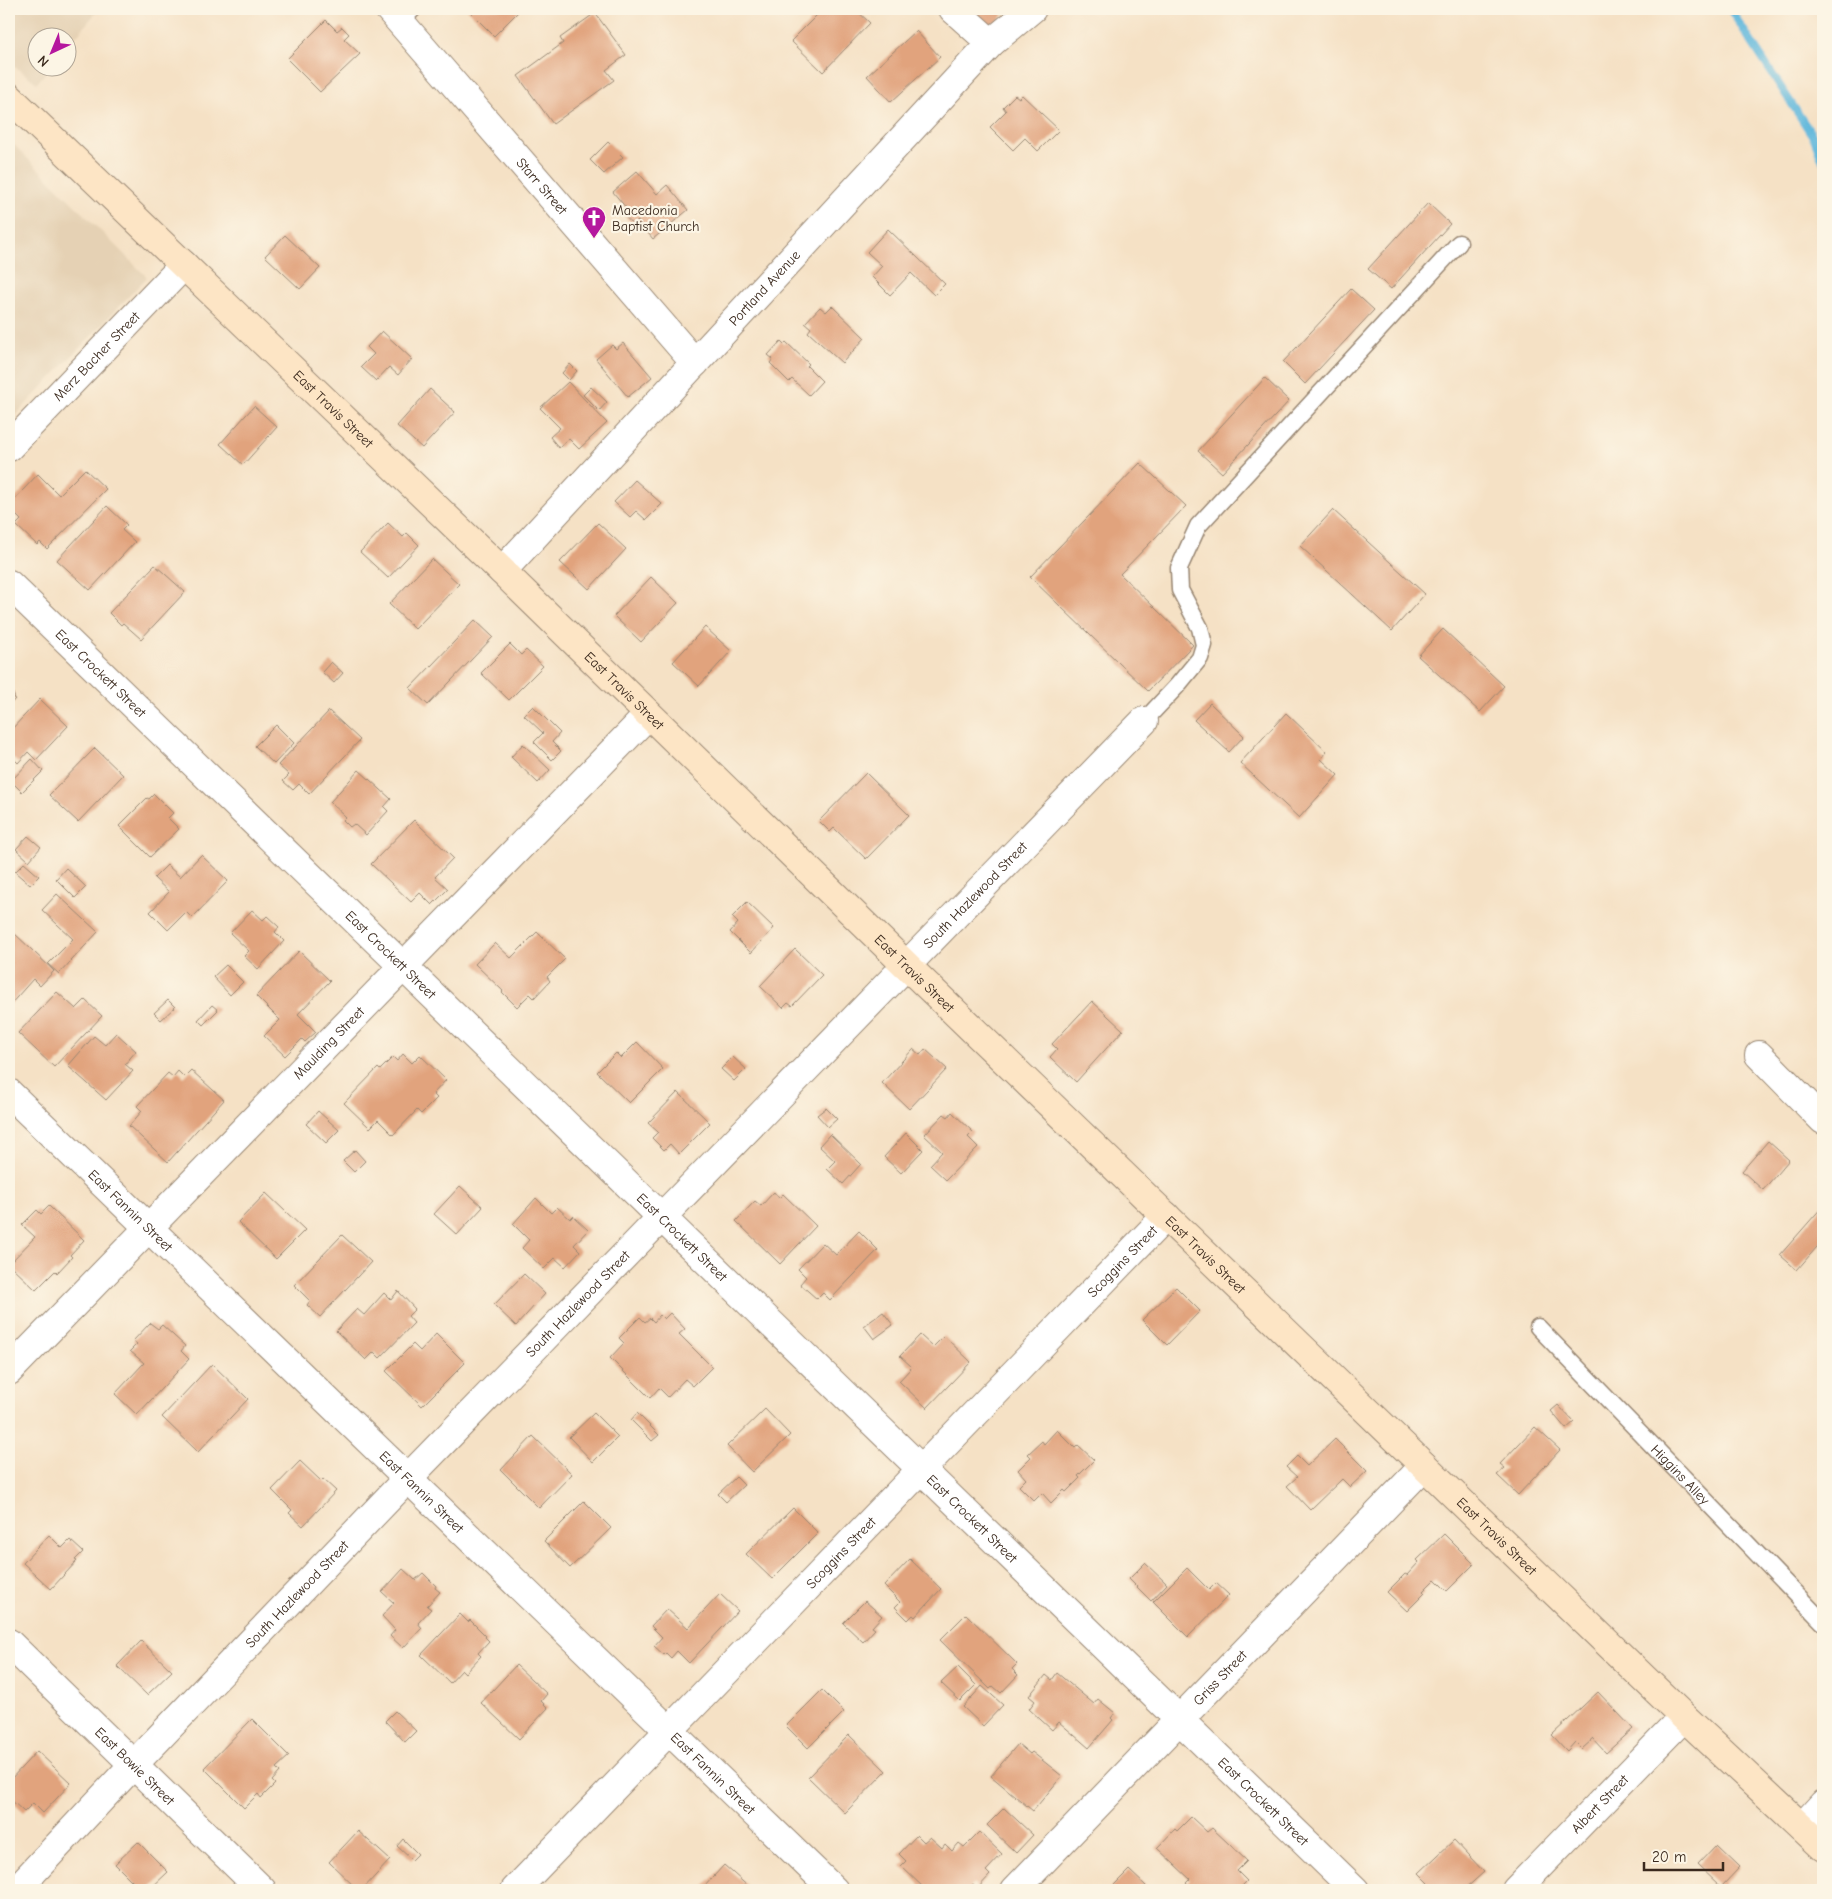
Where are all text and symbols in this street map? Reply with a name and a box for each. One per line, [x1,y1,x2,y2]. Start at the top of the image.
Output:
north arrow [28,28,78,78]
text: N [34,52,53,70]
street label: Starr Street [512,155,571,219]
place label: Macedonia Baptist Church [612,202,700,235]
church icon: Macedonia Baptist Church [581,205,607,239]
street label: Portland Avenue [725,247,804,330]
street label: Merz Bacher Street [50,308,144,405]
street label: East Travis Street [289,367,377,452]
street label: East Crockett Street [52,626,150,722]
street label: East Travis Street [581,648,668,734]
street label: South Hazlewood Street [920,838,1032,952]
street label: East Crockett Street [342,907,440,1003]
street label: East Travis Street [871,931,958,1017]
street label: Maulding Street [290,1003,369,1083]
street label: East Fannin Street [84,1166,177,1256]
street label: East Crockett Street [633,1190,731,1286]
street label: East Travis Street [1162,1213,1250,1298]
street label: Scoggins Street [1084,1222,1162,1301]
street label: South Hazlewood Street [522,1246,634,1361]
street label: Higgins Alley [1647,1441,1714,1509]
street label: East Fannin Street [376,1448,468,1538]
street label: East Crockett Street [923,1471,1021,1567]
street label: East Travis Street [1453,1494,1541,1580]
street label: Scoggins Street [803,1513,880,1592]
street label: South Hazlewood Street [242,1536,353,1652]
street label: Griss Street [1190,1646,1251,1709]
street label: East Bowie Street [91,1724,179,1810]
street label: East Fannin Street [667,1729,759,1819]
street label: East Crockett Street [1214,1754,1313,1850]
street label: Albert Street [1568,1771,1633,1837]
scale bar [1644,1839,1723,1871]
text: 20 m [1652,1848,1686,1866]

